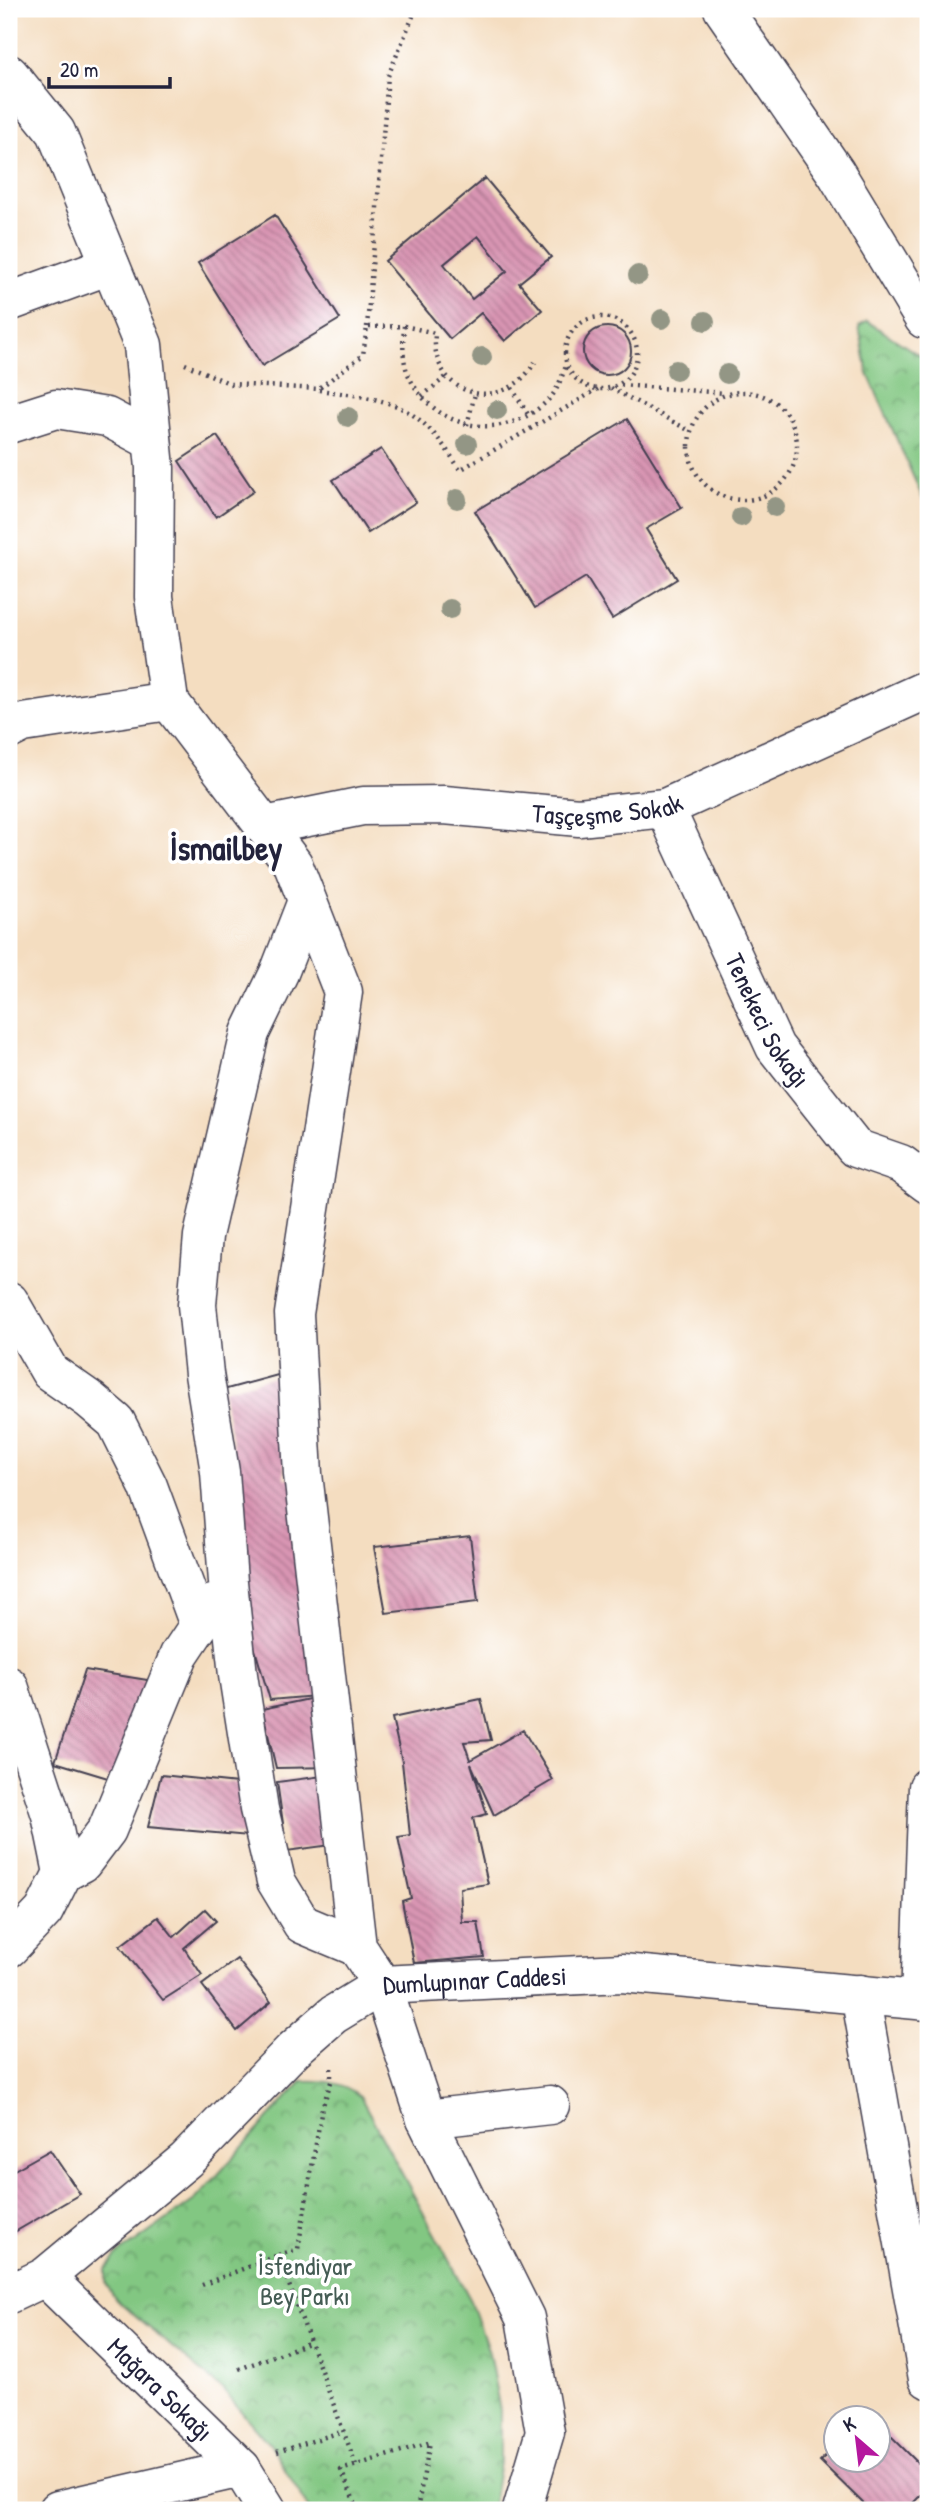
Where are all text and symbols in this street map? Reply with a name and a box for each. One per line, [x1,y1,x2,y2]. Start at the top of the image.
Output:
scale bar [49,46,170,90]
text: 20 m [60,55,98,84]
street label: Taşçeşme Sokak [531,784,688,834]
district label: İsmailbey [170,826,282,872]
street label: Tenekeci Sokağı [717,947,818,1095]
street label: Dumlupınar Caddesi [382,1958,567,2002]
park label: İsfendiyar Bey Parkı [258,2248,352,2313]
street label: Mağara Sokağı [100,2330,221,2448]
north arrow [822,2404,892,2474]
text: K [839,2410,860,2438]

